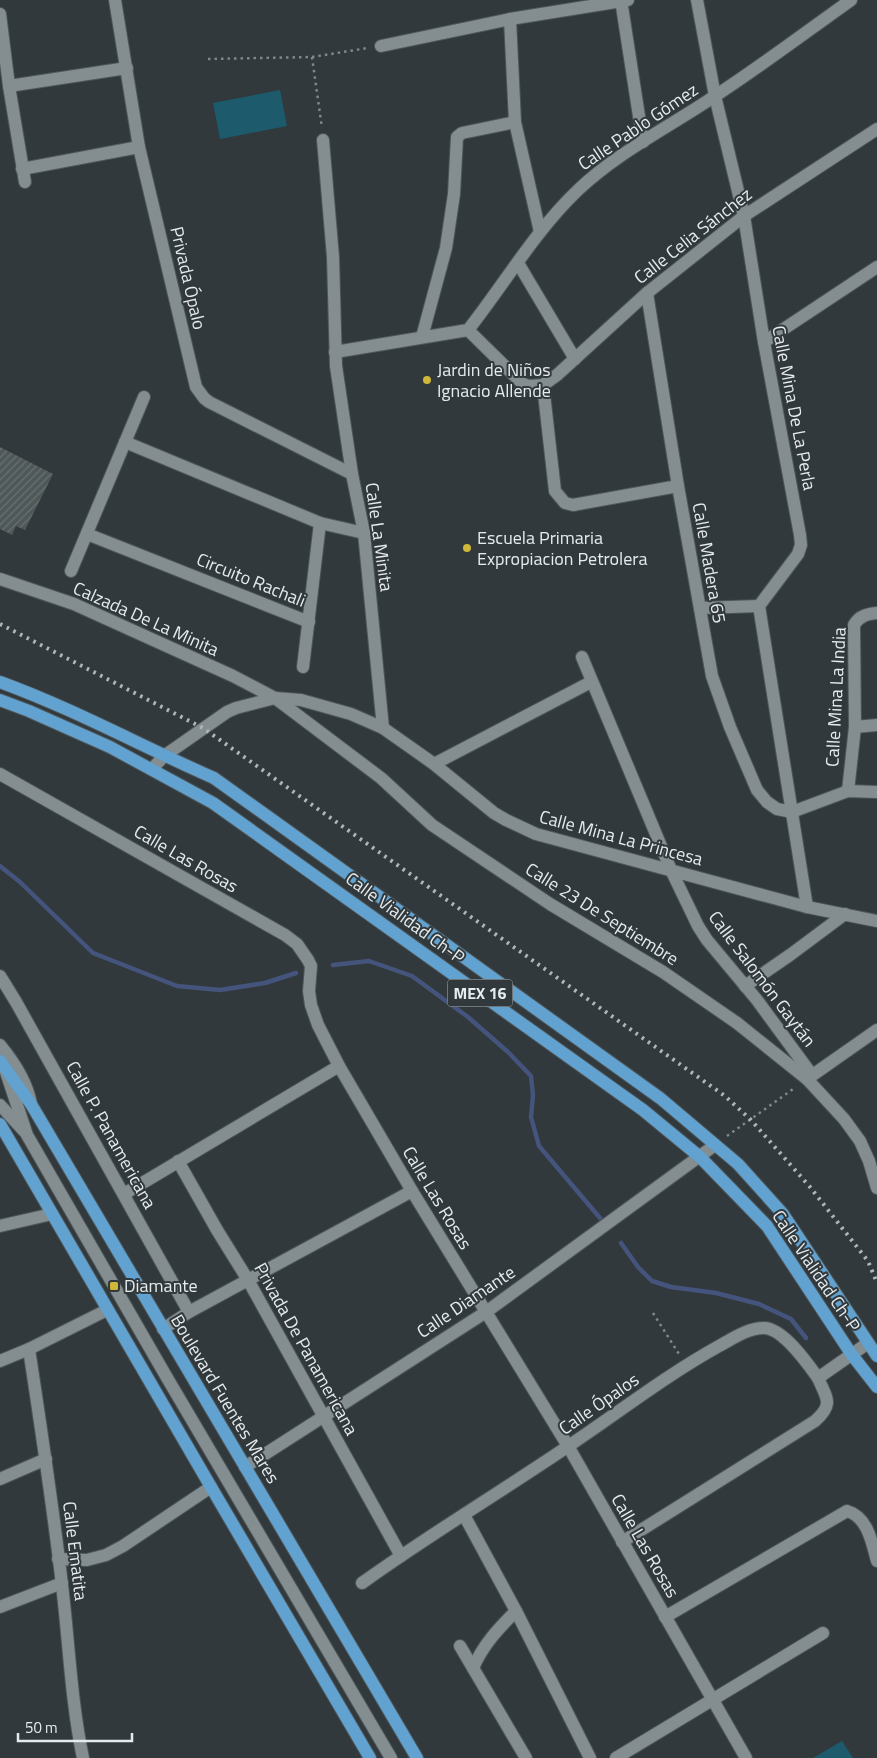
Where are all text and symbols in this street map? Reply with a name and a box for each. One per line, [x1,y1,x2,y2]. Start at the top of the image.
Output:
street label: Calle Pablo Gómez [572,76,703,177]
street label: Calle Celia Sánchez [628,181,757,290]
street label: Privada Ópalo [164,224,213,332]
street label: Calle Mina De La Perla [765,323,824,493]
place label: Jardin de Niños Ignacio Allende [437,356,551,404]
marker: Jardin de Niños Ignacio Allende [421,374,433,386]
street label: Calle La Minita [358,481,401,593]
street label: Calle Madera 65 [686,500,733,625]
place label: Escuela Primaria Expropiacion Petrolera [477,524,648,572]
marker: Escuela Primaria Expropiacion Petrolera [461,542,473,554]
street label: Circuito Rachali [193,545,310,614]
street label: Calzada De La Minita [69,574,223,663]
street label: Calle Mina La India [818,626,853,768]
street label: Calle Mina La Princesa [536,803,706,872]
street label: Calle Las Rosas [129,818,243,899]
street label: Calle 23 De Septiembre [520,855,684,972]
street label: Calle Vialidad Ch-P [340,865,471,970]
street label: Calle Salomón Gaytán [702,905,823,1053]
road number: MEX 16 [448,980,512,1006]
street label: Calle P. Panamericana [60,1056,163,1214]
street label: Calle Las Rosas [396,1141,479,1255]
street label: Calle Vialidad Ch-P [766,1204,867,1337]
street label: Privada De Panamericana [248,1258,365,1440]
street label: Calle Diamante [411,1259,520,1345]
place label: Diamante [124,1272,198,1299]
marker: Diamante [108,1280,120,1292]
street label: Boulevard Fuentes Mares [164,1309,287,1488]
street label: Calle Ópalos [553,1366,644,1441]
street label: Calle Las Rosas [605,1489,686,1603]
street label: Calle Ematita [56,1500,95,1602]
scale bar [18,1710,131,1742]
text: 50 m [25,1716,58,1739]

